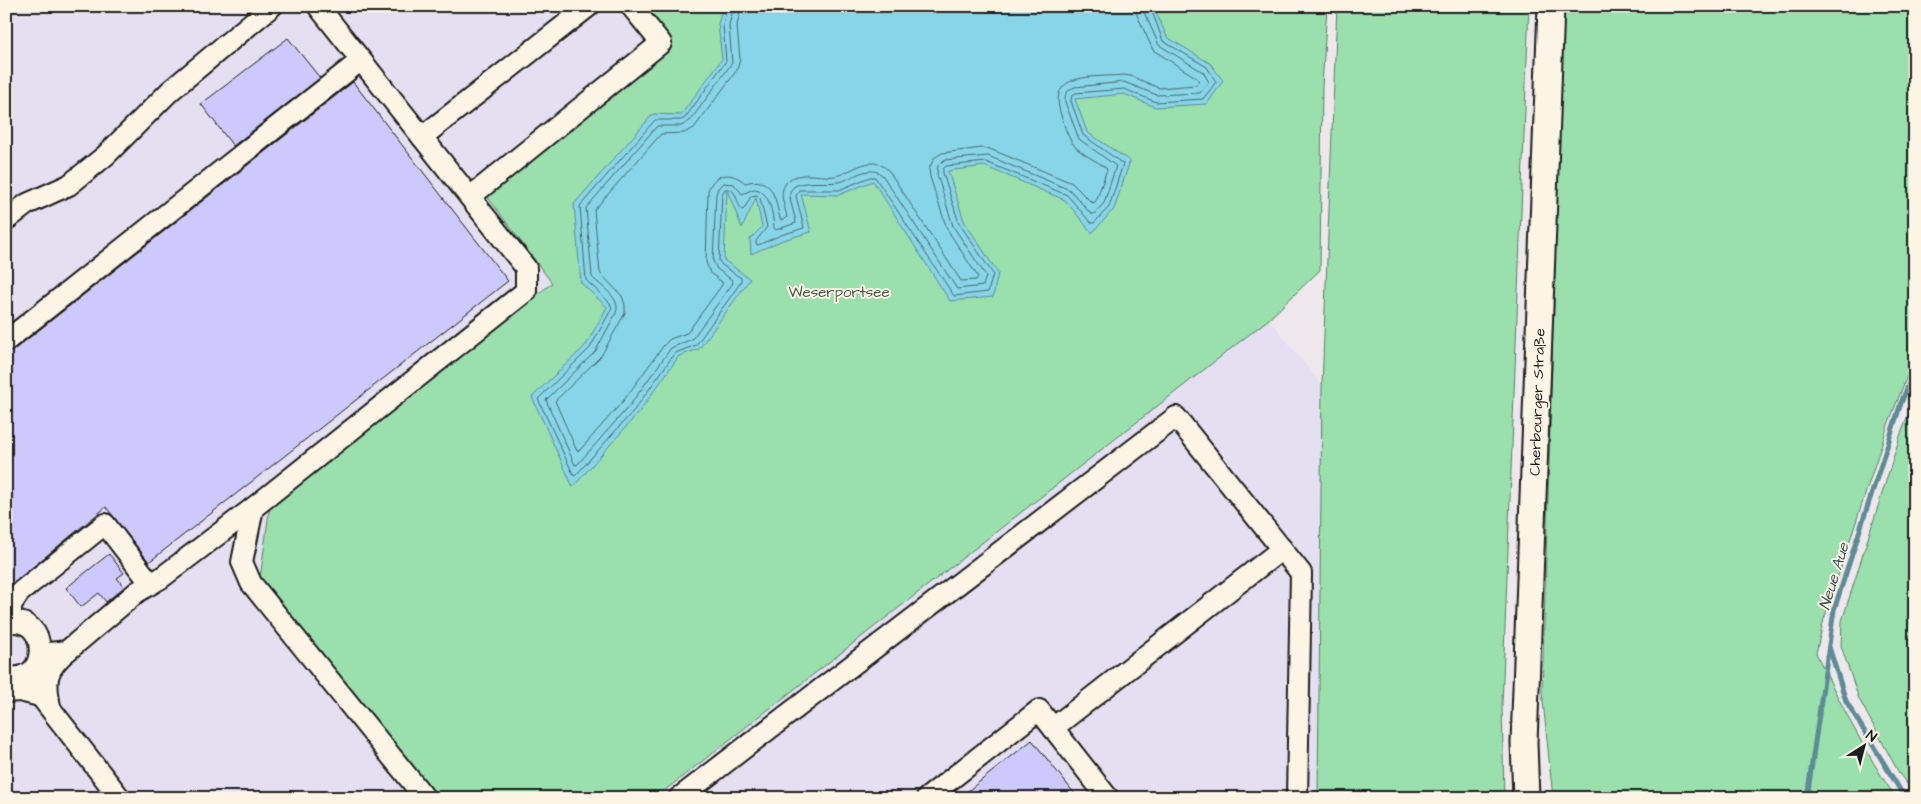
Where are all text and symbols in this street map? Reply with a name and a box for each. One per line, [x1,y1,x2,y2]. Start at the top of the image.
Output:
park label: Weserportsee [788,282,890,303]
street label: Cherbourger Straße [1524,328,1552,476]
water label: Neue Aue [1813,539,1855,612]
north arrow [1838,722,1888,772]
text: N [1862,726,1881,747]

